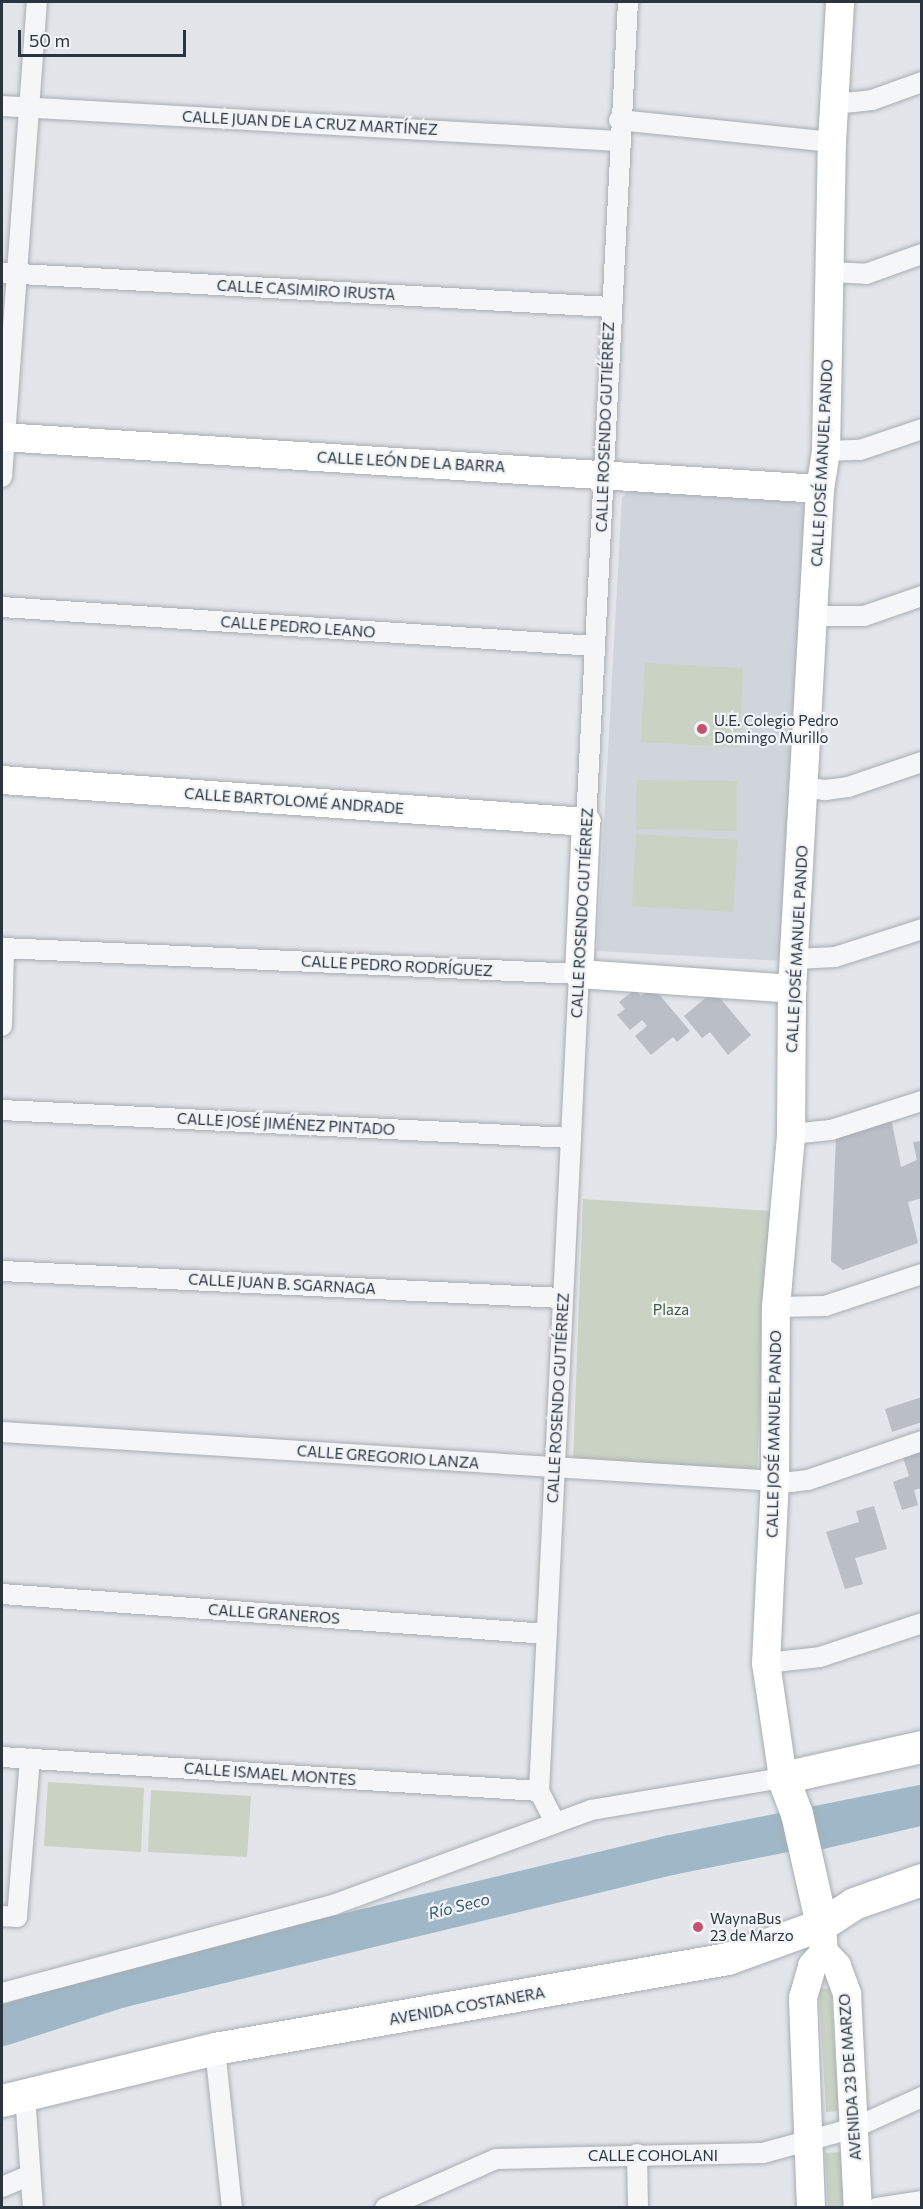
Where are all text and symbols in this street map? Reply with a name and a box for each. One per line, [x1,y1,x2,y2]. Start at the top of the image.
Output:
scale bar [21,18,189,56]
text: 50 m [29,29,70,51]
street label: CALLE JUAN DE LA CRUZ MARTÍNEZ [182,107,438,139]
street label: CALLE CASIMIRO IRUSTA [216,276,396,304]
street label: CALLE ROSENDO GUTIÉRREZ [592,321,618,533]
street label: CALLE JOSÉ MANUEL PANDO [808,359,836,567]
street label: CALLE LEÓN DE LA BARRA [316,448,506,476]
street label: CALLE PEDRO LEANO [220,613,376,641]
place label: U.E. Colegio Pedro Domingo Murillo [714,711,839,746]
marker: U.E. Colegio Pedro Domingo Murillo [695,722,709,736]
street label: CALLE BARTOLOMÉ ANDRADE [184,784,404,818]
street label: CALLE ROSENDO GUTIÉRREZ [568,807,596,1019]
street label: CALLE JOSÉ MANUEL PANDO [783,845,811,1053]
street label: CALLE PEDRO RODRÍGUEZ [301,952,493,980]
street label: CALLE JOSÉ JIMÉNEZ PINTADO [176,1109,396,1139]
street label: CALLE JUAN B. SGARNAGA [188,1270,376,1298]
street label: CALLE ROSENDO GUTIÉRREZ [544,1292,572,1504]
park label: Plaza [653,1301,689,1319]
street label: CALLE JOSÉ MANUEL PANDO [763,1330,785,1538]
street label: CALLE GREGORIO LANZA [296,1442,480,1472]
street label: CALLE GRANEROS [208,1600,340,1628]
street label: CALLE ISMAEL MONTES [183,1759,357,1789]
water label: Río Seco [426,1889,492,1923]
place label: WaynaBus 23 de Marzo [710,1909,794,1944]
marker: WaynaBus 23 de Marzo [691,1920,705,1934]
street label: AVENIDA COSTANERA [388,1983,546,2029]
street label: AVENIDA 23 DE MARZO [835,1993,865,2161]
street label: CALLE COHOLANI [588,2147,718,2165]

